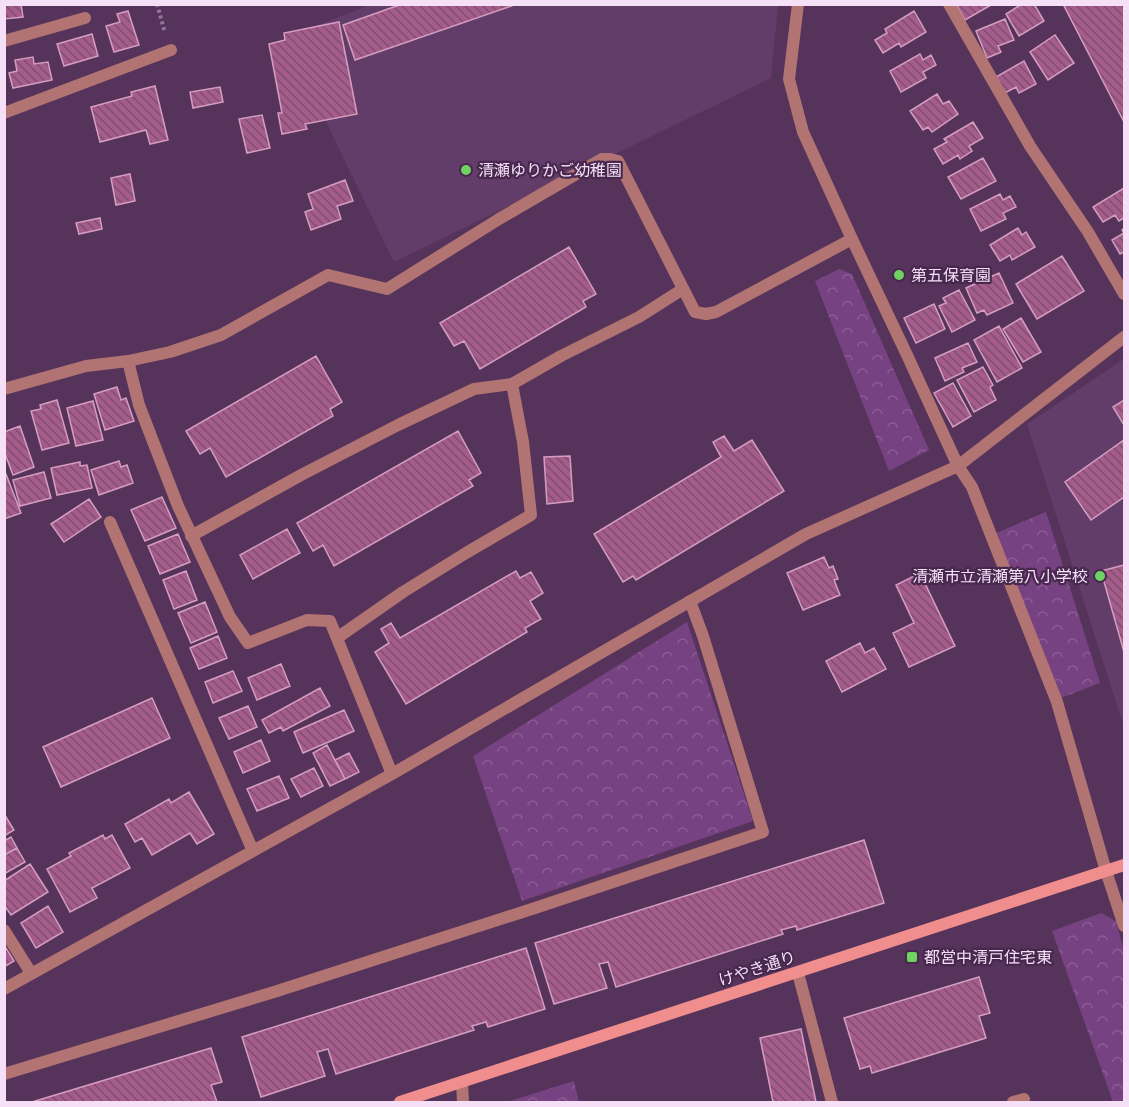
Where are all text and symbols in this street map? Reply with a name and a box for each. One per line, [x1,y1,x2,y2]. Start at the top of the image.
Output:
place label: 清瀬ゆりかご幼稚園 [478,160,622,180]
marker: 清瀬ゆりかご幼稚園 [459,163,473,177]
place label: 第五保育園 [911,265,991,285]
marker: 第五保育園 [892,268,906,282]
place label: 清瀬市立清瀬第八小学校 [912,566,1088,586]
marker: 清瀬市立清瀬第八小学校 [1093,569,1107,583]
street label: けやき通り [716,946,798,990]
place label: 都営中清戸住宅東 [924,947,1052,967]
marker: 都営中清戸住宅東 [905,950,919,964]

